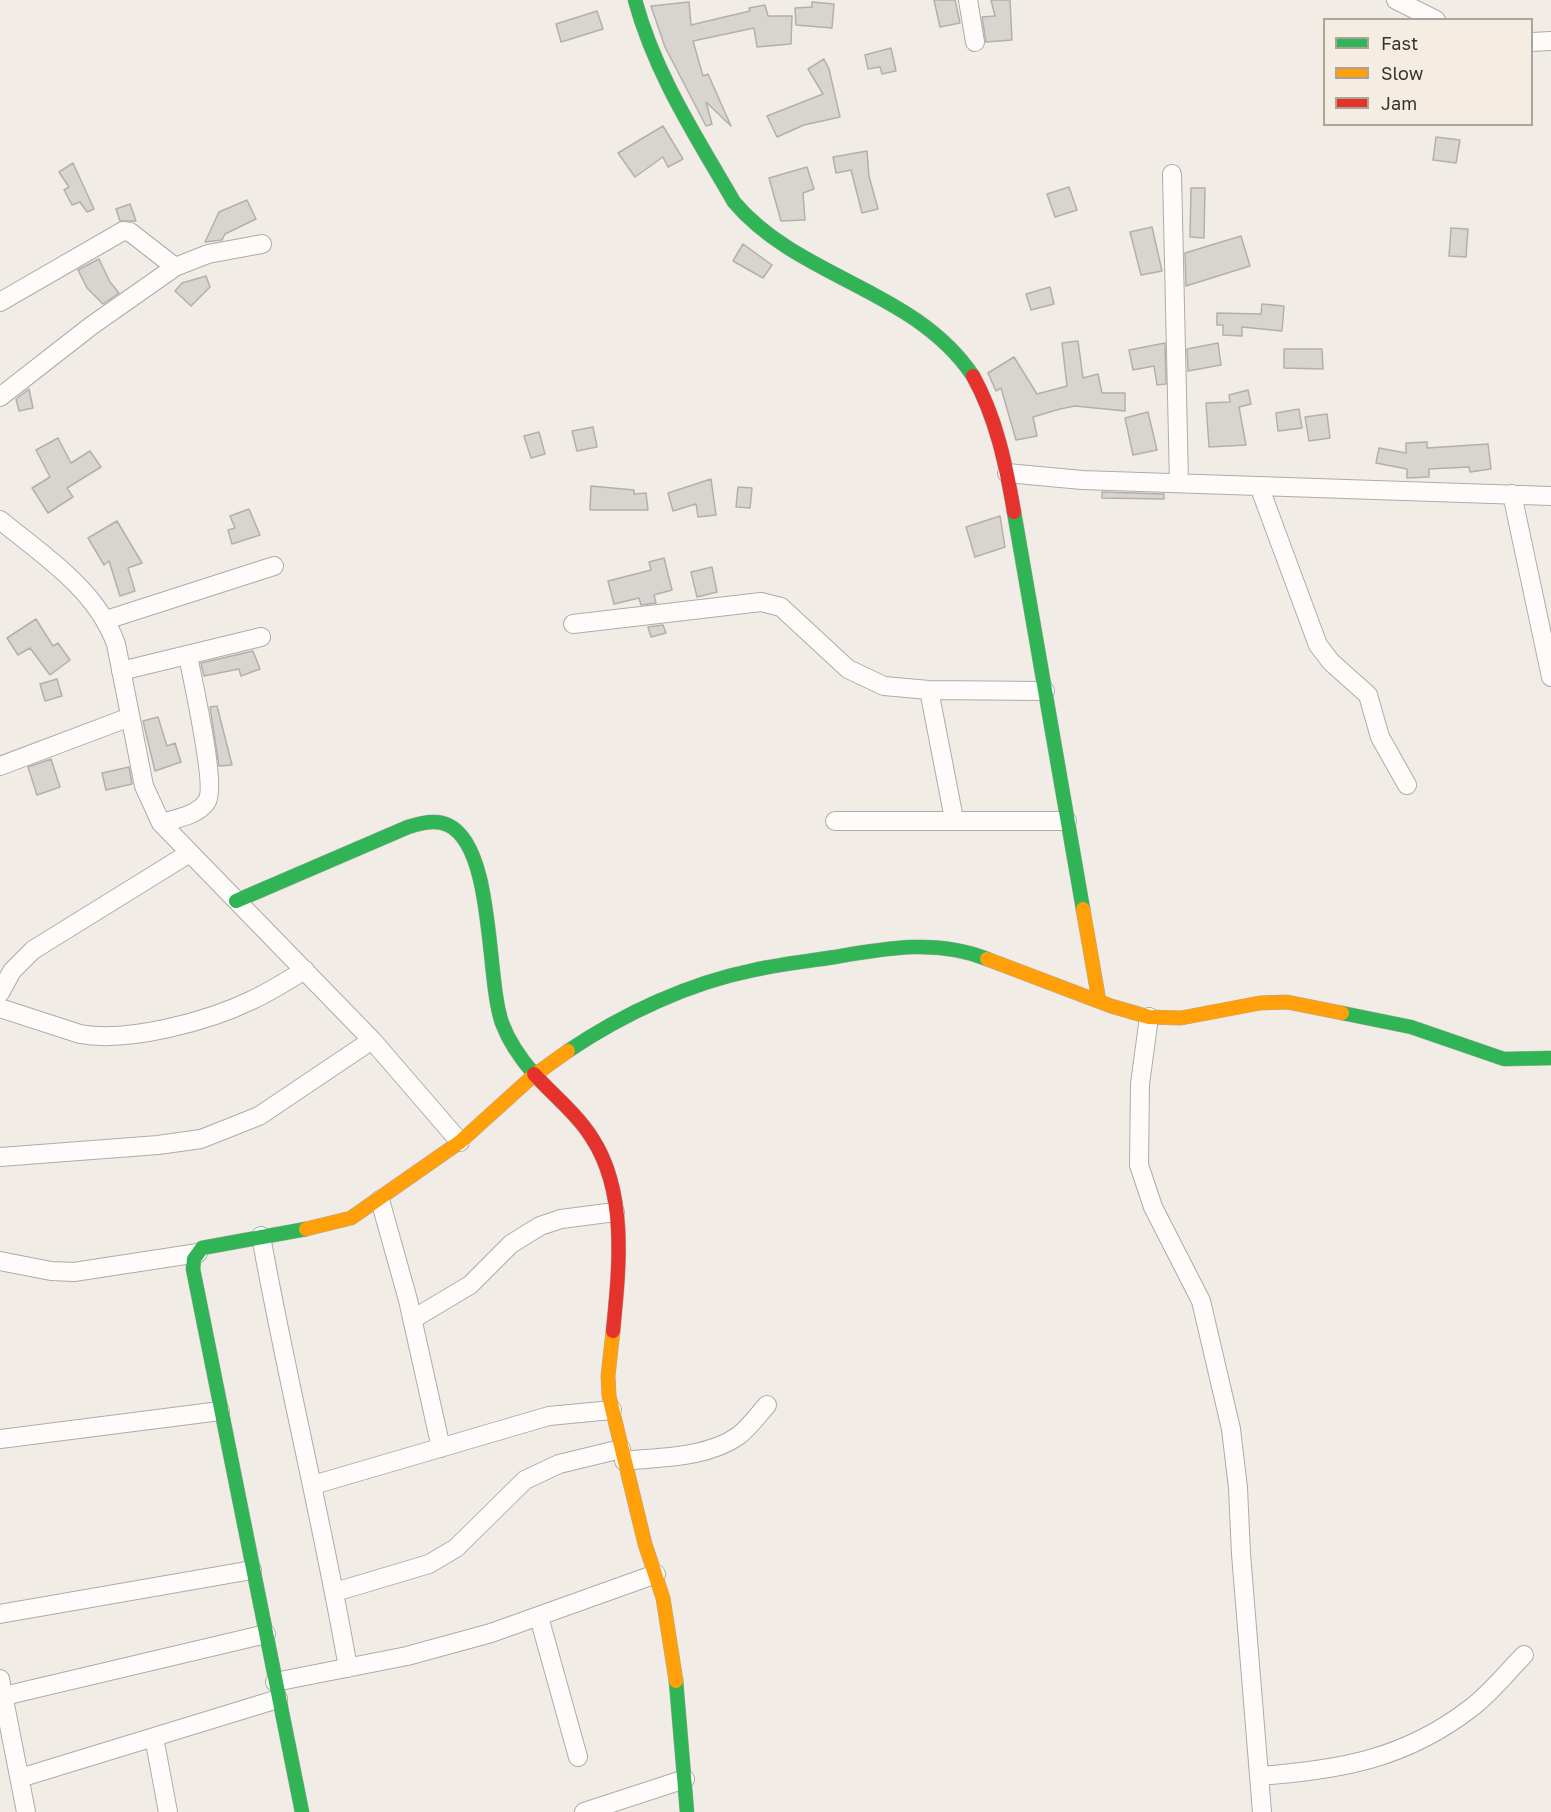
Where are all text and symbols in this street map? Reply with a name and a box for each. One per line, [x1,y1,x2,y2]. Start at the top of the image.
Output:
legend [1323,18,1533,126]
text: Fast [1381,32,1418,54]
text: Slow [1381,62,1423,84]
text: Jam [1381,92,1417,114]

